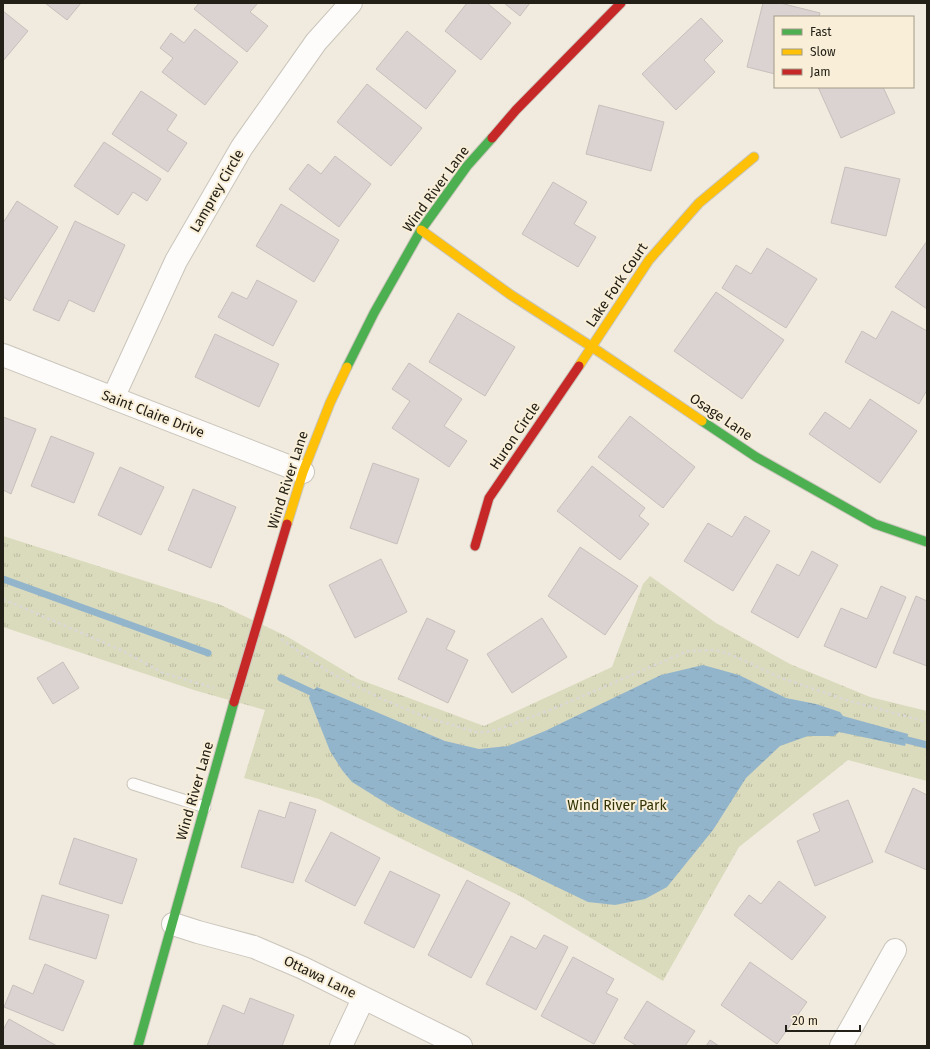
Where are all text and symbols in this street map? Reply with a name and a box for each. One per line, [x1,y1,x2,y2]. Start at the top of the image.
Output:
legend [774,16,914,88]
text: Fast [810,25,832,39]
text: Slow [810,45,836,59]
text: Jam [810,65,830,79]
street label: Wind River Lane [399,143,473,235]
street label: Lamprey Circle [186,146,248,236]
street label: Lake Fork Court [583,239,652,330]
street label: Saint Claire Drive [99,387,207,441]
street label: Osage Lane [686,390,756,444]
street label: Huron Circle [486,399,544,473]
street label: Wind River Lane [264,429,312,531]
street label: Wind River Lane [173,740,217,842]
park label: Wind River Park [567,797,668,814]
street label: Ottawa Lane [281,952,359,1002]
scale bar [786,1007,860,1033]
text: 20 m [792,1014,818,1028]

